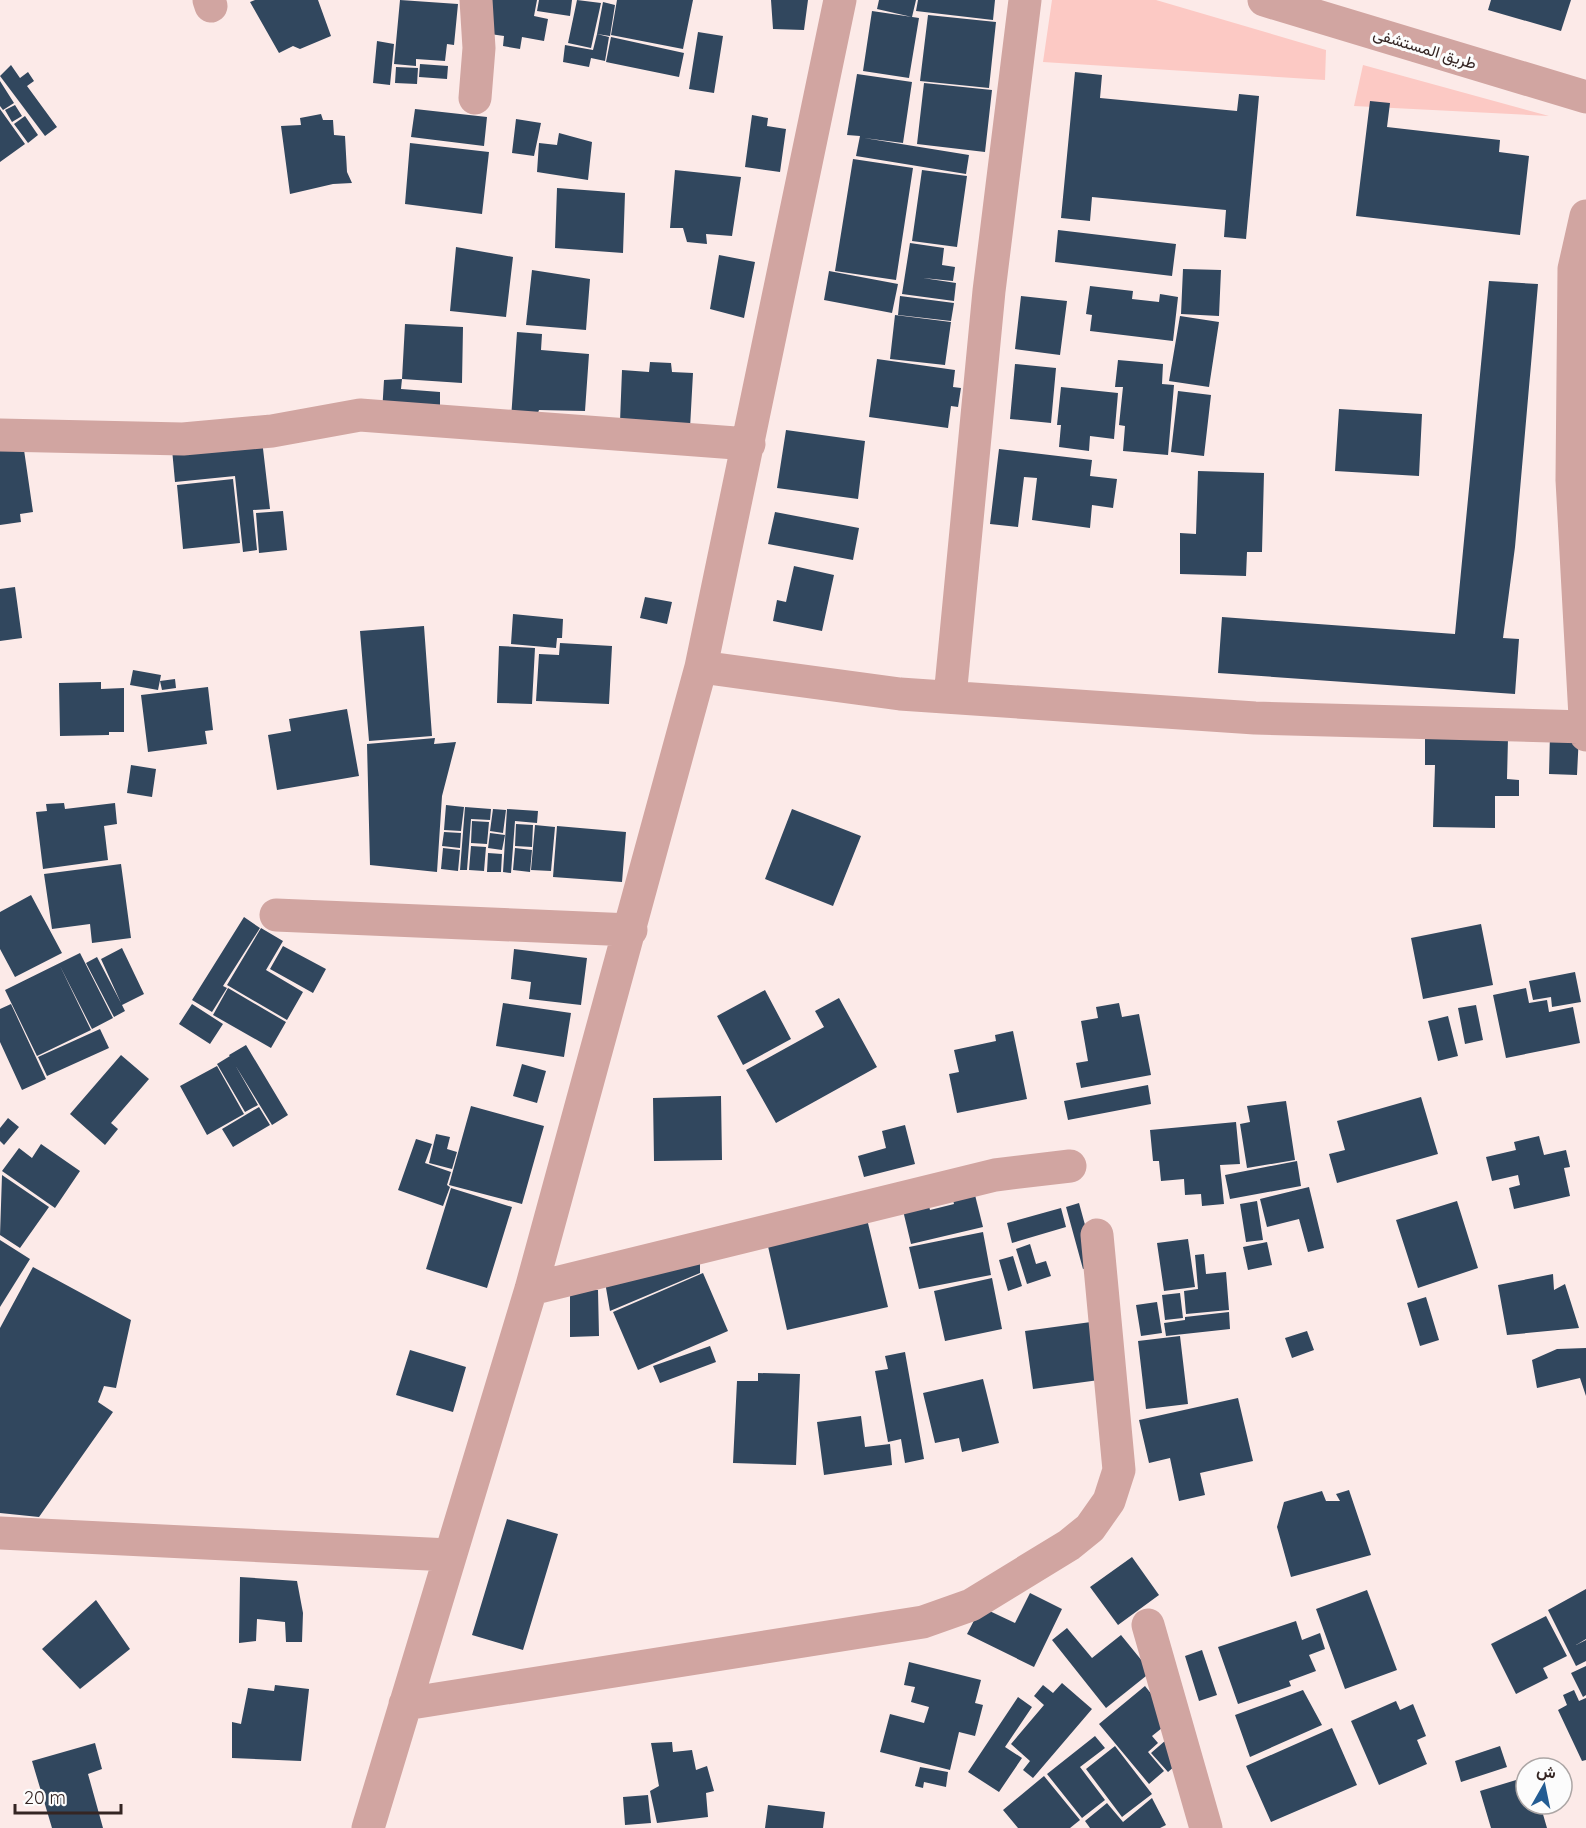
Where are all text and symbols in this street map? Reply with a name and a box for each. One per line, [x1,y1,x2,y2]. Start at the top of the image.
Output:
street label: طريق المستشفى [1371,23,1479,74]
north arrow [1514,1756,1574,1816]
text: ش [1535,1760,1557,1783]
scale bar [15,1777,122,1815]
text: 20 m [24,1786,66,1809]

